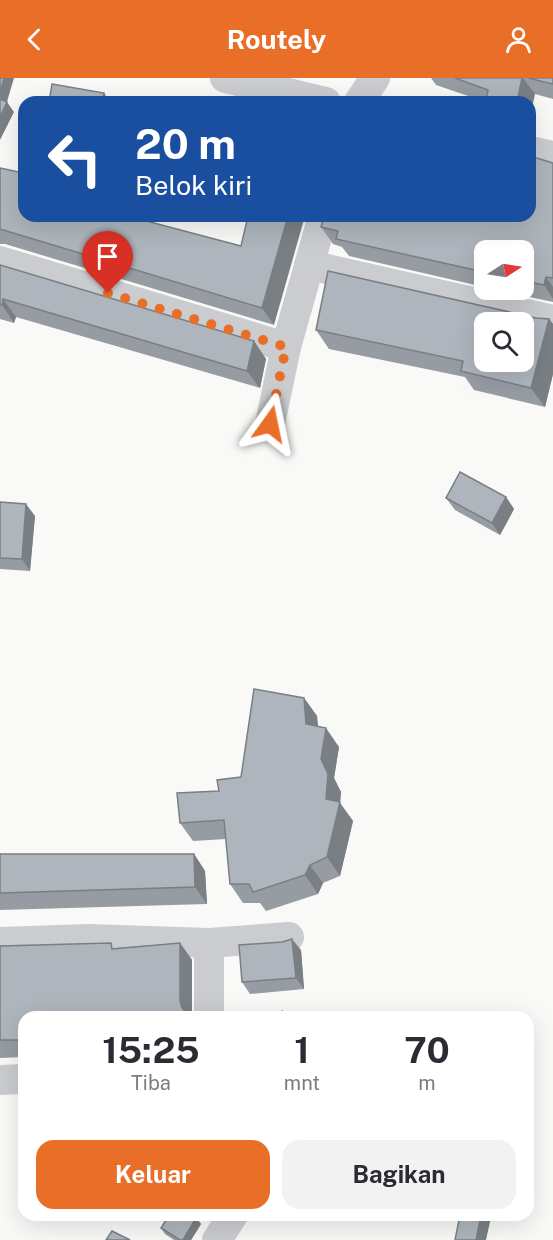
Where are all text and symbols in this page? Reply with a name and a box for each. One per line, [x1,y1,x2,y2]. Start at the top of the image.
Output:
icon: back [18,23,51,56]
text: Routely [227,23,326,55]
icon: person [502,23,535,56]
text: 20 m [135,119,236,168]
icon: left [36,120,114,198]
text: Belok kiri [135,169,252,201]
pin [82,231,133,293]
icon: arrive [91,240,124,273]
north arrow [474,240,534,300]
map controls [474,240,534,372]
button: search [474,312,534,372]
position arrow [238,392,302,456]
text: 15:25 [102,1029,200,1071]
text: 1 [294,1029,310,1071]
text: 70 [404,1029,450,1071]
text: Tiba [131,1071,171,1095]
text: mnt [284,1071,320,1095]
text: m [418,1071,436,1095]
button: Keluar [36,1140,270,1209]
button: Bagikan [282,1140,516,1209]

